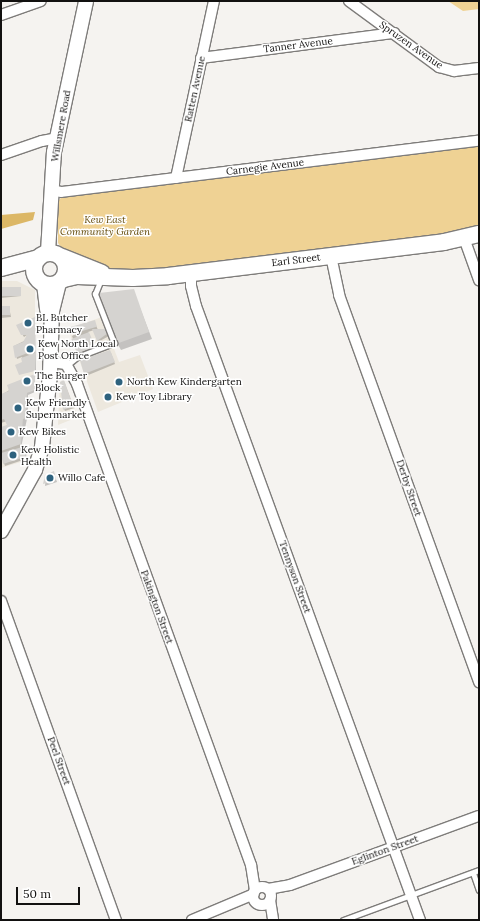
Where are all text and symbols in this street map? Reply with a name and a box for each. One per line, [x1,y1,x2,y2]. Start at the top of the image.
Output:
street label: Spruzen Avenue [377,19,445,71]
street label: Tanner Avenue [263,35,333,55]
street label: Ratten Avenue [182,55,208,123]
street label: Willsmere Road [49,89,73,163]
street label: Carnegie Avenue [225,156,305,178]
park label: Kew East Community Garden [60,213,150,236]
street label: Earl Street [271,251,321,269]
place label: BL Butcher Pharmacy [36,311,88,334]
marker: BL Butcher Pharmacy [23,318,33,328]
place label: Kew North Local Post Office [38,337,116,360]
marker: Kew North Local Post Office [25,344,35,354]
place label: The Burger Block [35,369,87,392]
marker: The Burger Block [22,376,32,386]
place label: North Kew Kindergarten [127,376,242,388]
marker: North Kew Kindergarten [114,377,124,387]
place label: Kew Toy Library [116,391,192,403]
marker: Kew Toy Library [103,392,113,402]
place label: Kew Friendly Supermarket [26,396,87,420]
marker: Kew Friendly Supermarket [13,403,23,413]
place label: Kew Bikes [19,426,66,438]
marker: Kew Bikes [6,427,16,437]
place label: Kew Holistic Health [21,443,79,466]
marker: Kew Holistic Health [8,450,18,460]
street label: Derby Street [394,458,424,518]
place label: Willo Cafe [58,472,105,484]
marker: Willo Cafe [45,473,55,483]
street label: Tennyson Street [276,539,314,615]
street label: Pakington Street [138,568,176,646]
street label: Peel Street [45,735,73,787]
street label: Eglinton Street [350,832,420,868]
scale bar [18,879,82,905]
text: 50 m [23,886,51,901]

